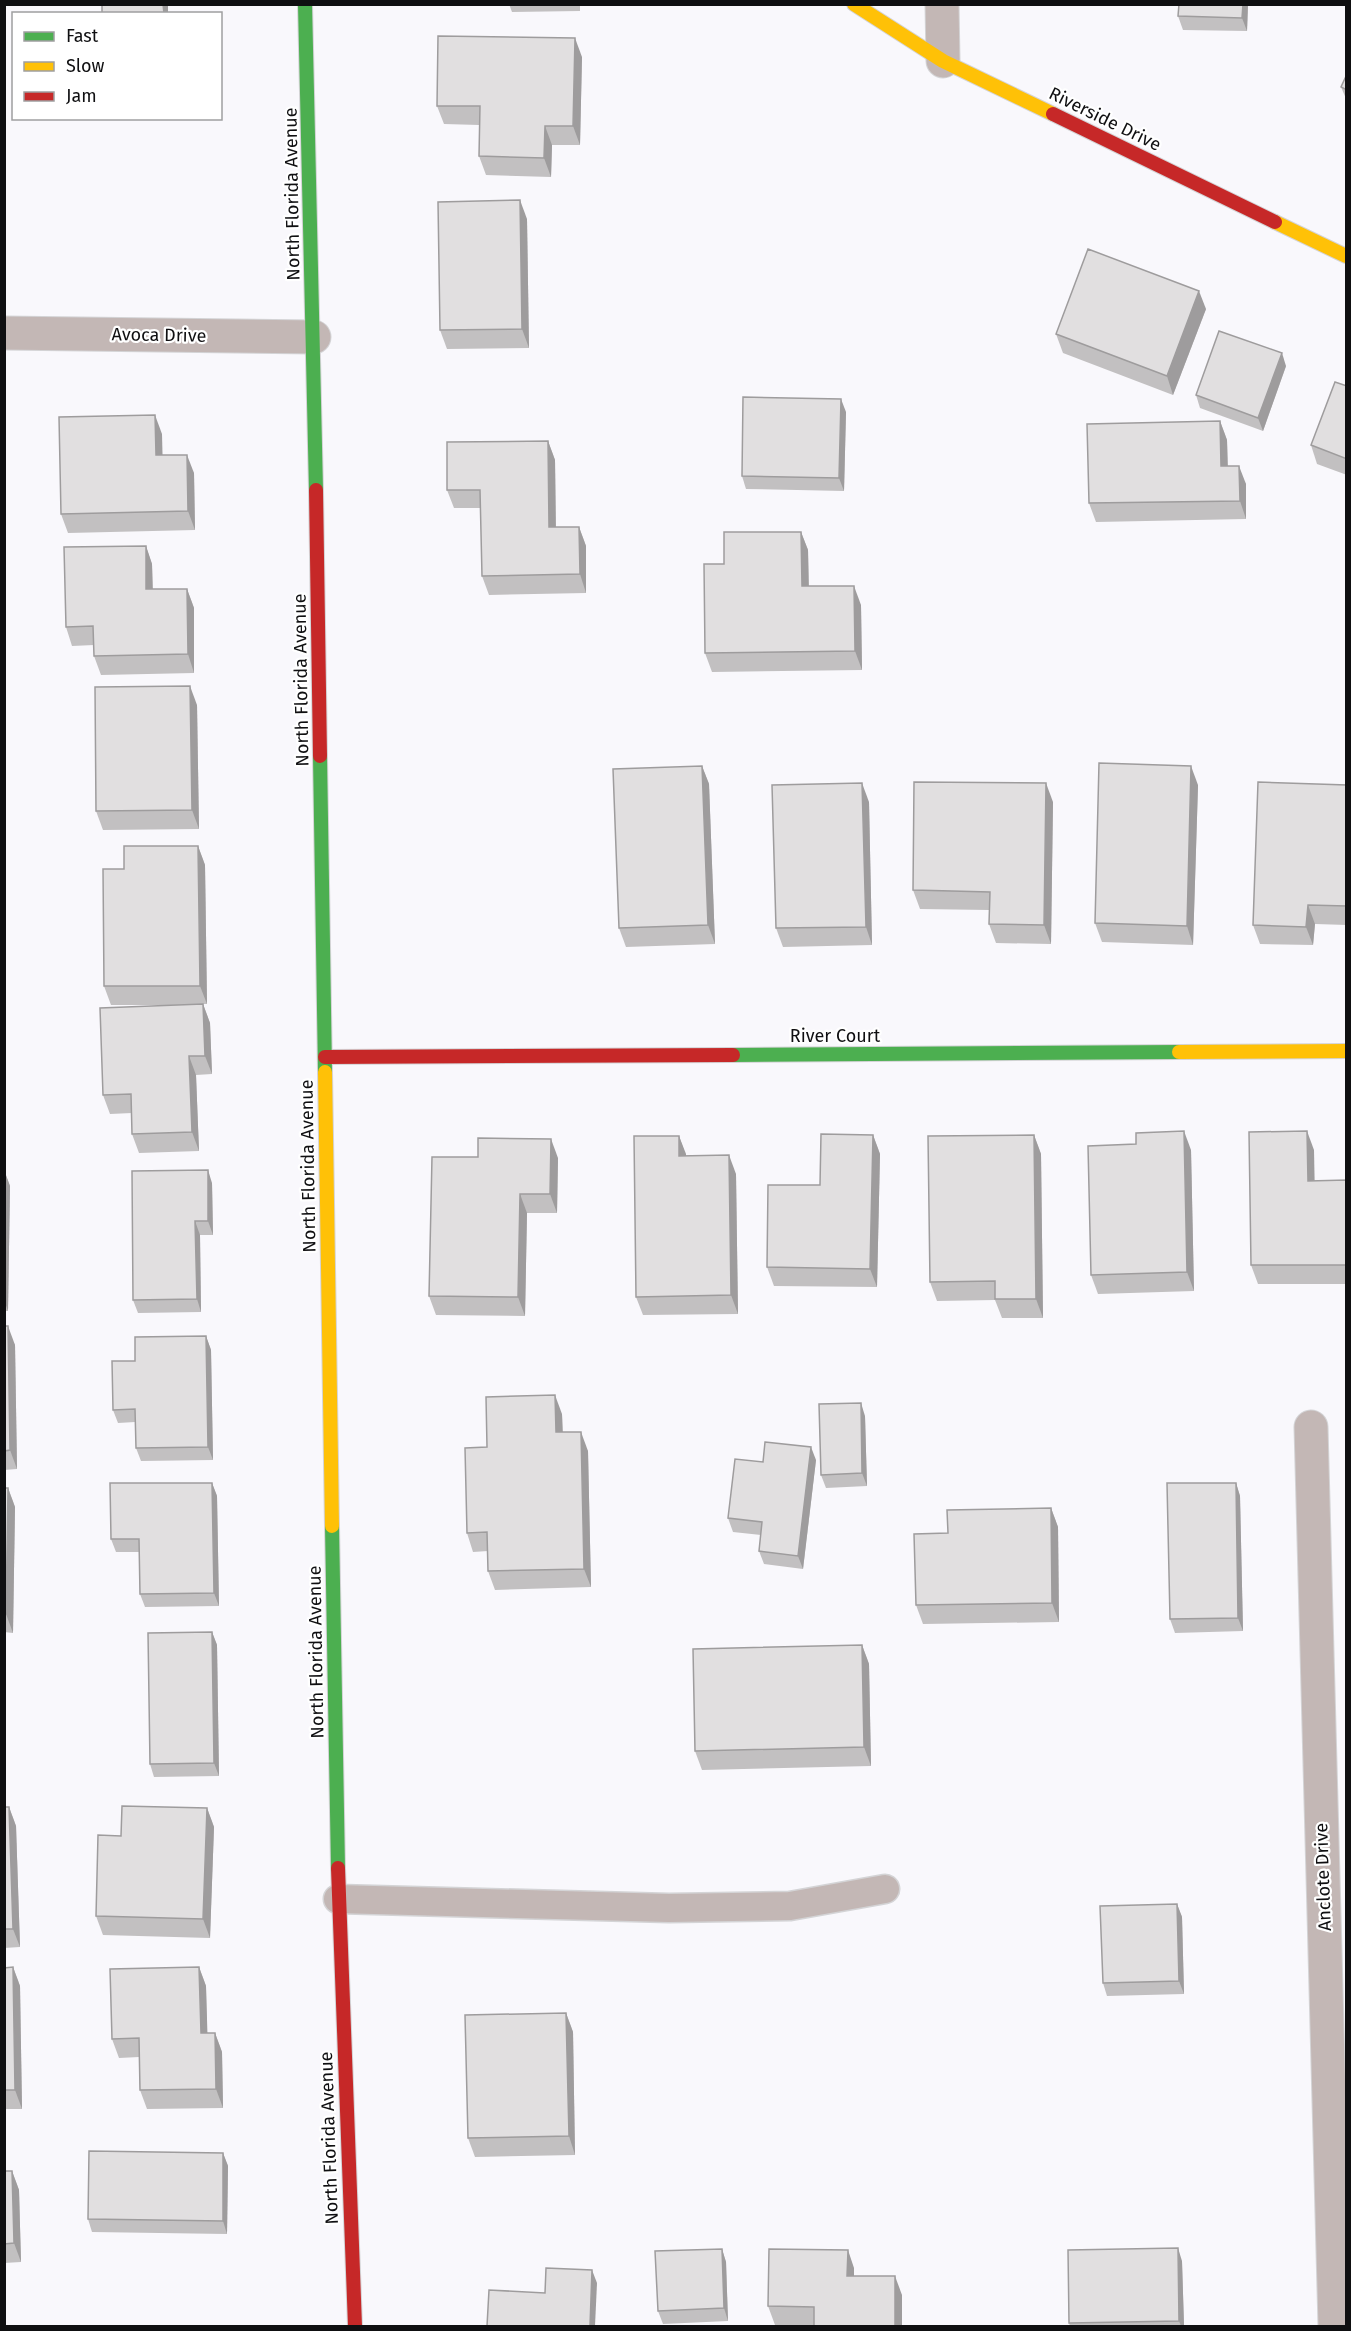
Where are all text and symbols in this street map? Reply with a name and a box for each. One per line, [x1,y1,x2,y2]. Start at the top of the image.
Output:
legend [12,12,222,120]
text: Fast [66,25,99,47]
text: Slow [66,55,105,77]
street label: Riverside Drive [1045,82,1165,156]
text: Jam [66,85,97,107]
street label: North Florida Avenue [279,107,305,281]
street label: Avoca Drive [111,323,207,347]
street label: North Florida Avenue [288,593,314,767]
street label: River Court [790,1025,881,1047]
street label: North Florida Avenue [295,1079,321,1253]
street label: North Florida Avenue [303,1565,329,1739]
street label: Anclote Drive [1310,1823,1336,1931]
street label: North Florida Avenue [315,2051,343,2225]

